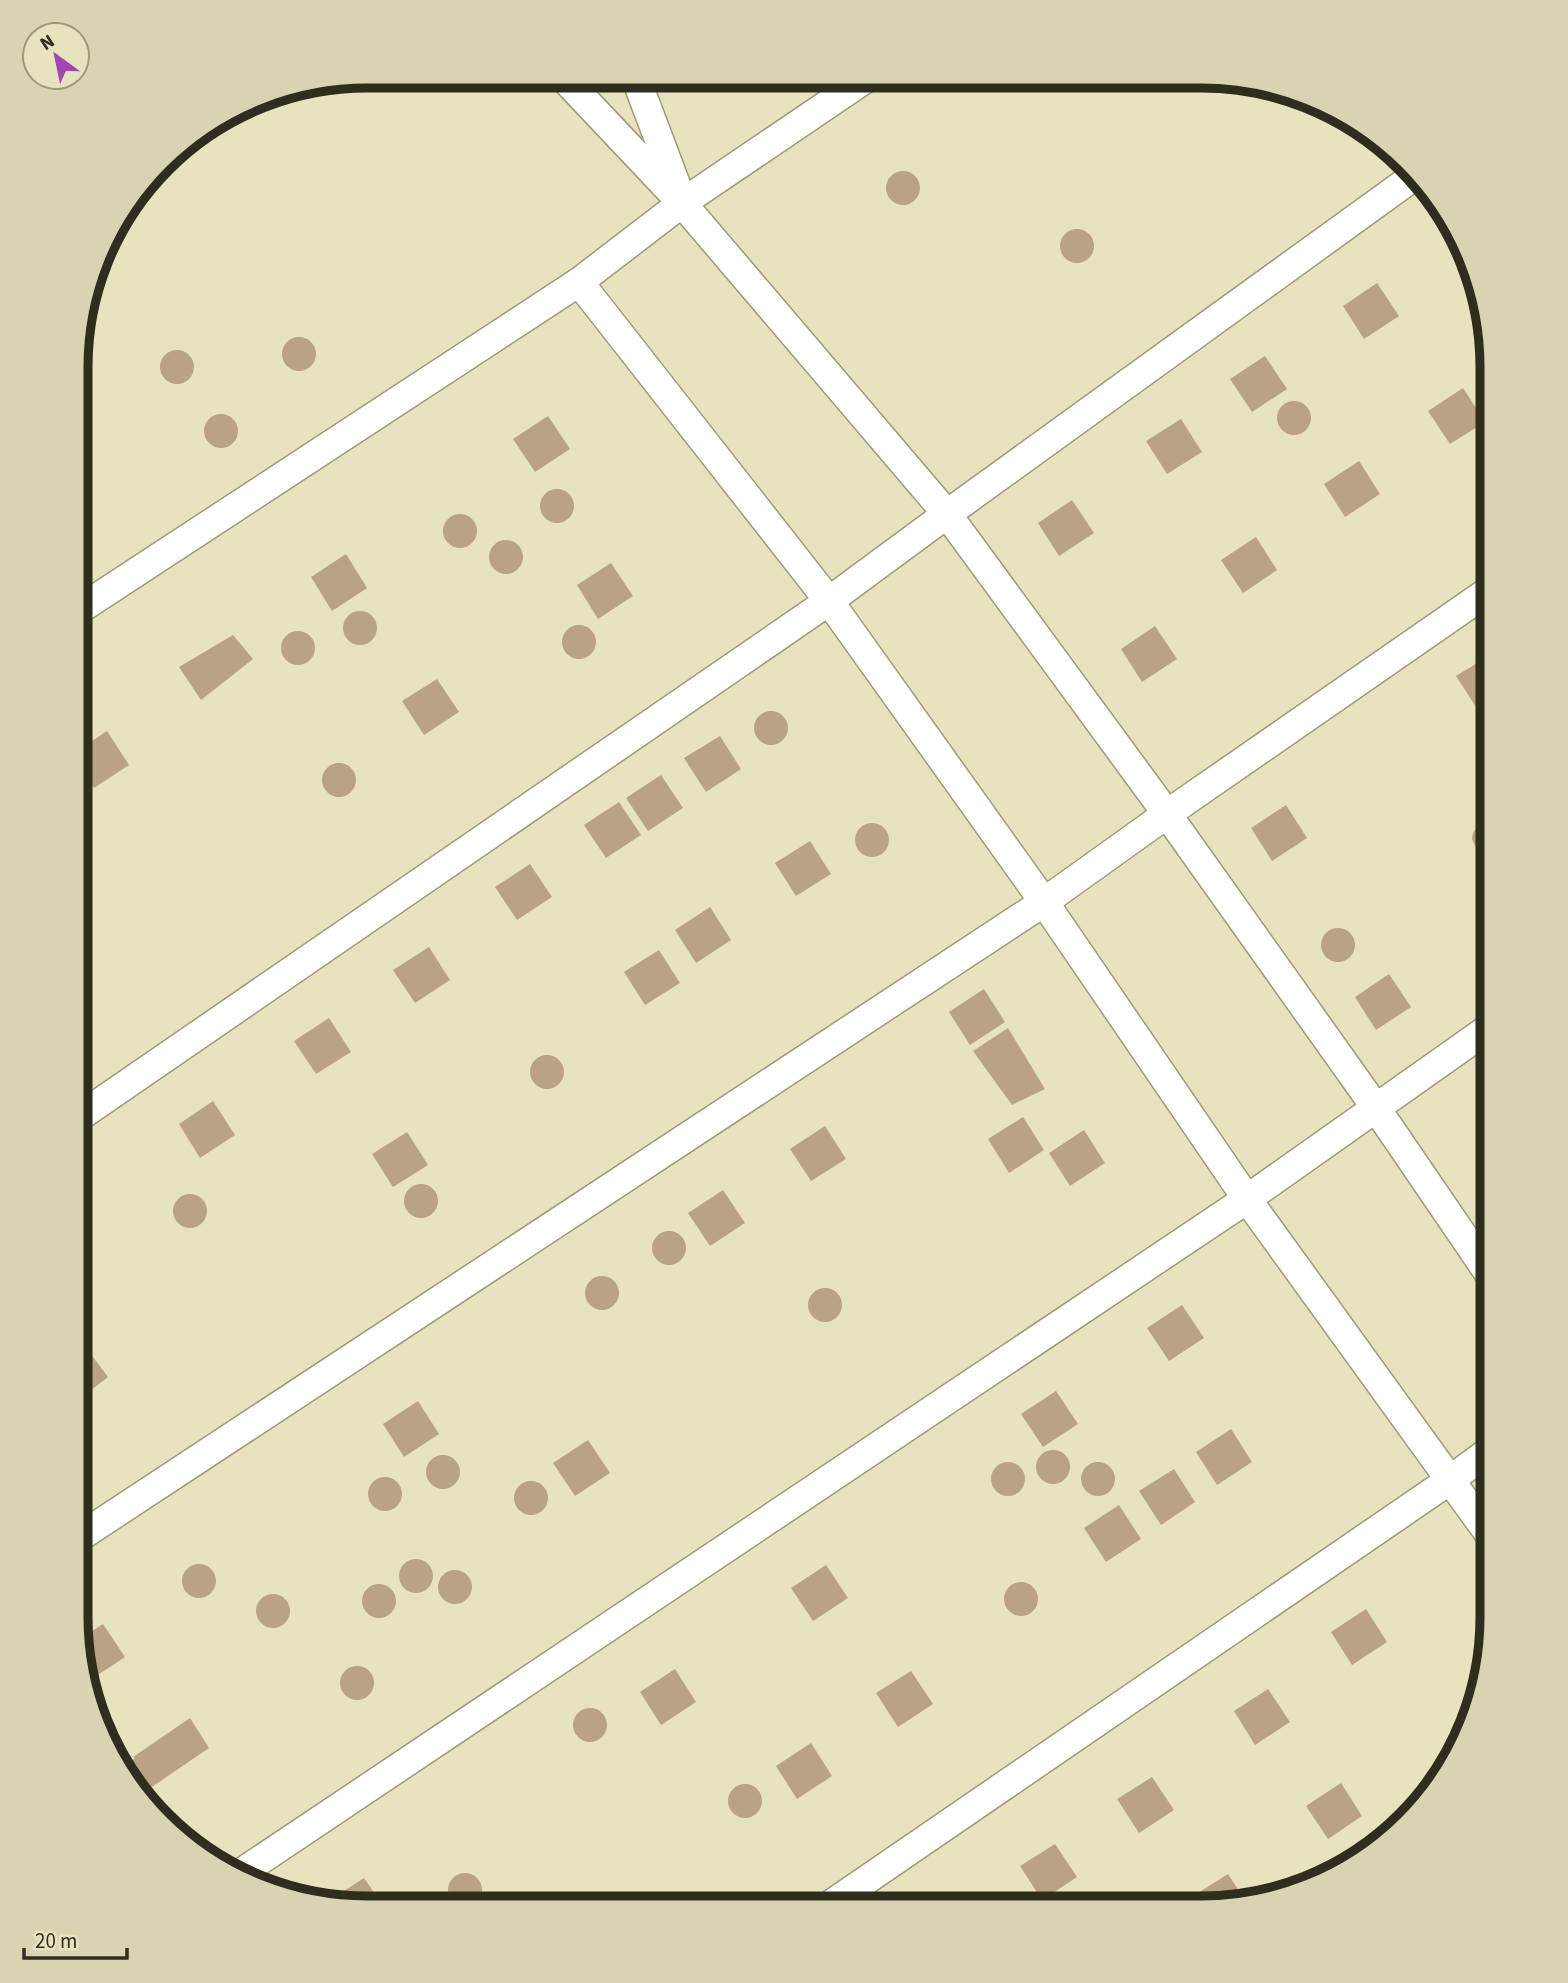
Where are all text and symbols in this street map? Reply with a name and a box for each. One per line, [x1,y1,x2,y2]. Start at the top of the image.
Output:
north arrow [21,21,91,91]
text: N [35,28,60,58]
scale bar [24,1916,128,1960]
text: 20 m [35,1926,77,1956]

